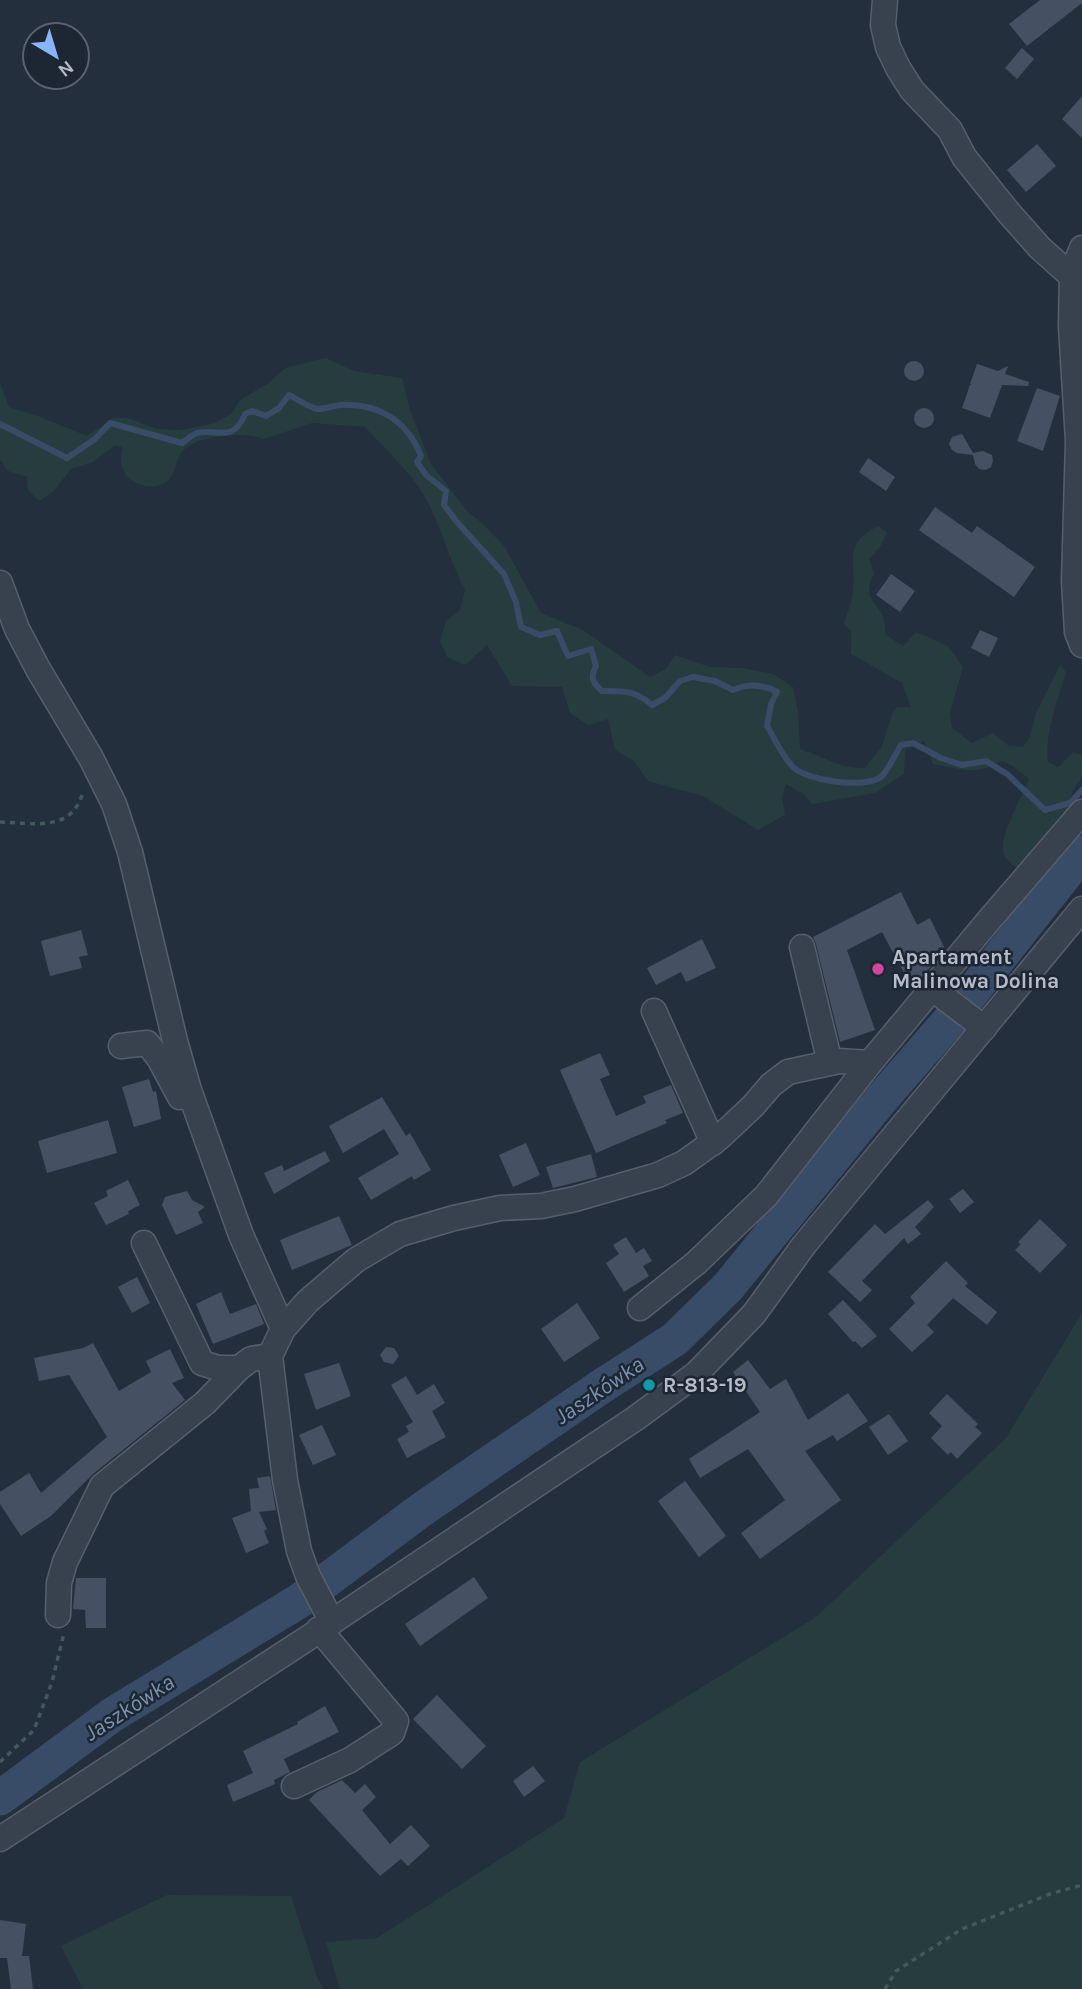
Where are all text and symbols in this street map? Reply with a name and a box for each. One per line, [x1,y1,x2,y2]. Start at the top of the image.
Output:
north arrow [21,21,91,91]
text: N [54,56,78,81]
place label: Apartament Malinowa Dolina [892,945,1059,993]
marker: Apartament Malinowa Dolina [870,961,886,977]
water label: Jaszkówka [549,1351,649,1430]
place label: R-813-19 [663,1373,747,1397]
marker: R-813-19 [641,1377,657,1393]
water label: Jaszkówka [79,1668,179,1746]

